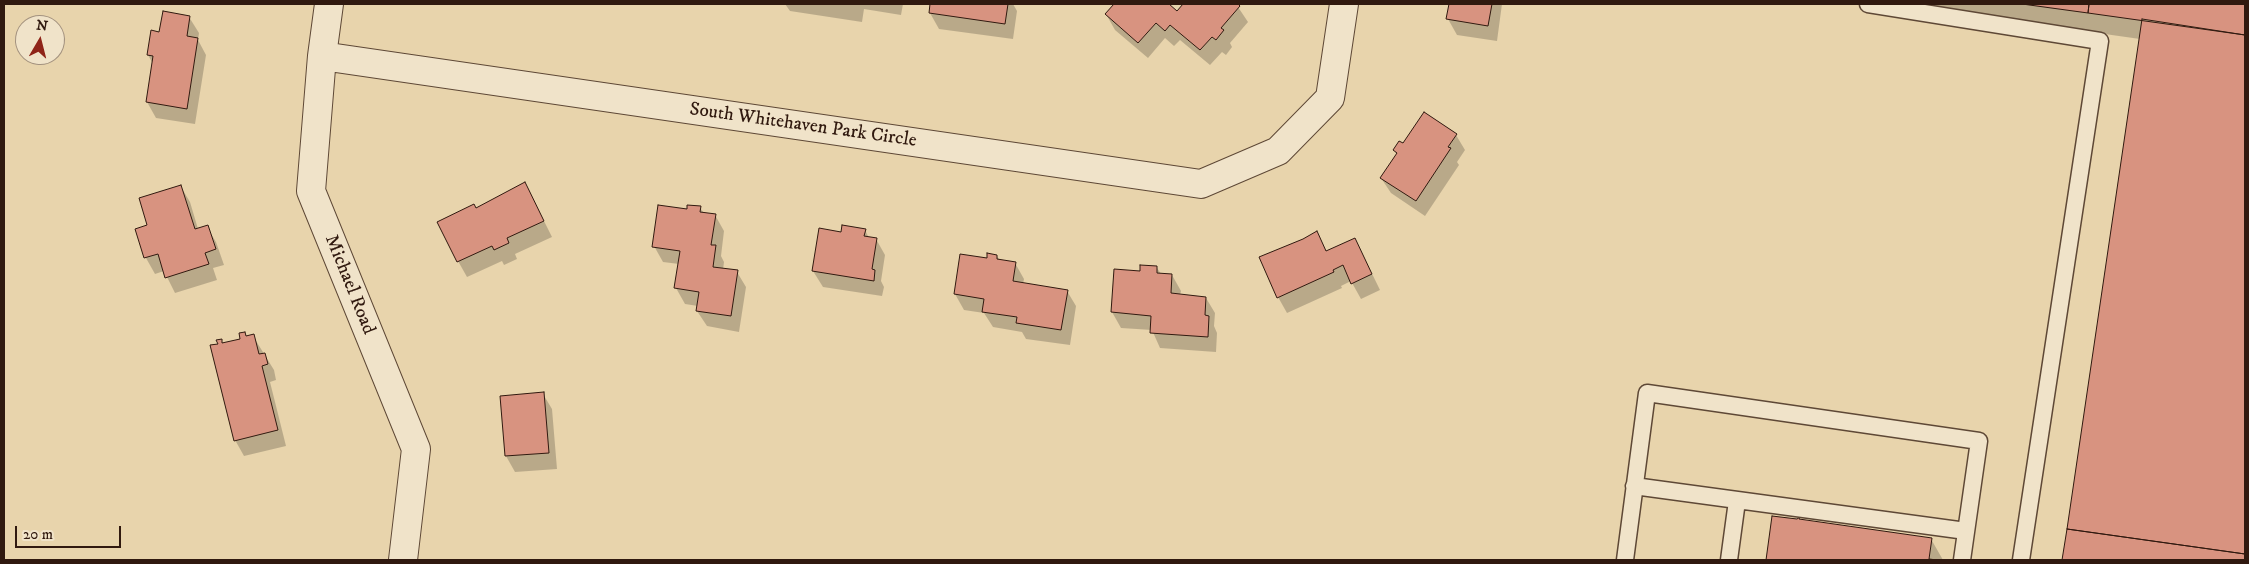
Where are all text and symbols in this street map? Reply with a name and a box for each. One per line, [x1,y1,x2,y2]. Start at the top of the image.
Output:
north arrow [15,15,65,65]
text: N [35,16,49,36]
street label: South Whitehaven Park Circle [688,99,918,153]
street label: Michael Road [319,232,379,338]
scale bar [18,516,124,548]
text: 20 m [23,525,53,544]

